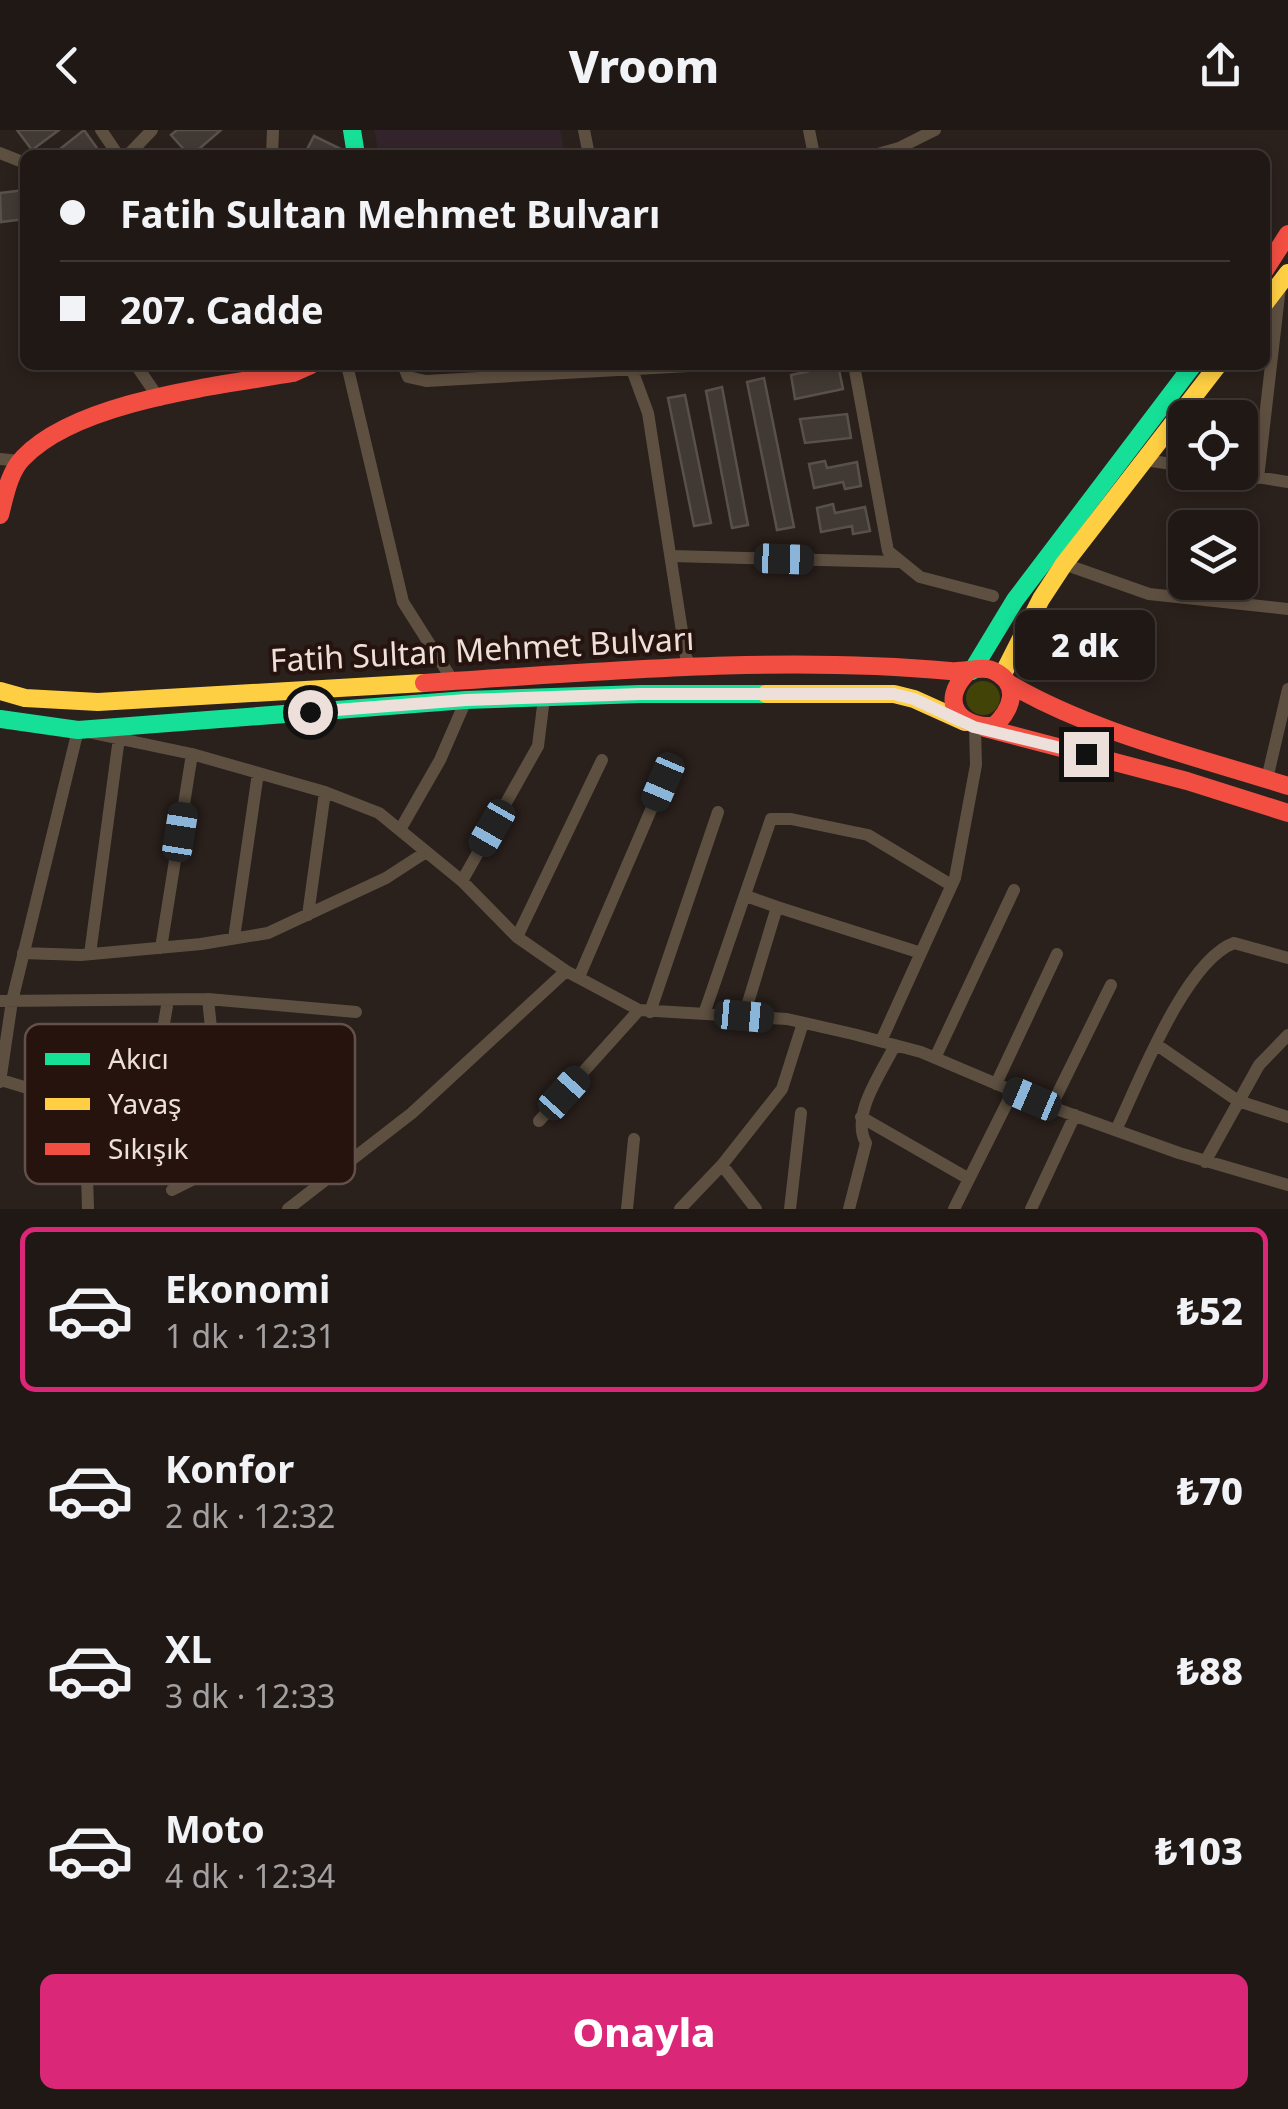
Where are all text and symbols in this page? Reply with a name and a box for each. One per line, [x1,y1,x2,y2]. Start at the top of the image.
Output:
text: Vroom [569,35,719,96]
icon: back [40,38,95,93]
icon: share [1193,38,1248,93]
text: Fatih Sultan Mehmet Bulvarı [120,187,660,239]
text: 207. Cadde [120,283,324,335]
map controls [1168,400,1258,600]
button: locate [1168,400,1258,490]
button: layers [1168,510,1258,600]
car [753,543,815,575]
callout: 2 dk [1016,609,1156,679]
street label: Fatih Sultan Mehmet Bulvarı [269,616,695,681]
text: 2 dk [1051,623,1119,666]
route start [288,690,333,735]
route end [1064,732,1109,777]
car [637,749,689,815]
car [464,795,520,861]
car [160,800,200,864]
car [713,998,775,1034]
legend [25,1024,355,1184]
text: Akıcı [108,1039,169,1077]
car [533,1061,595,1125]
car [999,1073,1065,1125]
text: Yavaş [108,1084,182,1122]
text: Sıkışık [108,1129,188,1167]
text: Ekonomi [165,1262,330,1314]
icon: car [45,1265,135,1355]
text: ₺52 [1177,1284,1243,1336]
text: 1 dk · 12:31 [165,1314,335,1357]
text: Konfor [165,1442,294,1494]
icon: car [45,1445,135,1535]
text: ₺70 [1177,1464,1243,1516]
text: 2 dk · 12:32 [165,1494,335,1537]
text: XL [165,1622,212,1674]
icon: car [45,1625,135,1715]
text: ₺88 [1177,1644,1243,1696]
text: 3 dk · 12:33 [165,1674,335,1717]
text: Moto [165,1802,265,1854]
icon: car [45,1805,135,1895]
text: ₺103 [1155,1824,1243,1876]
text: 4 dk · 12:34 [165,1854,335,1897]
button: Onayla [40,1974,1248,2089]

